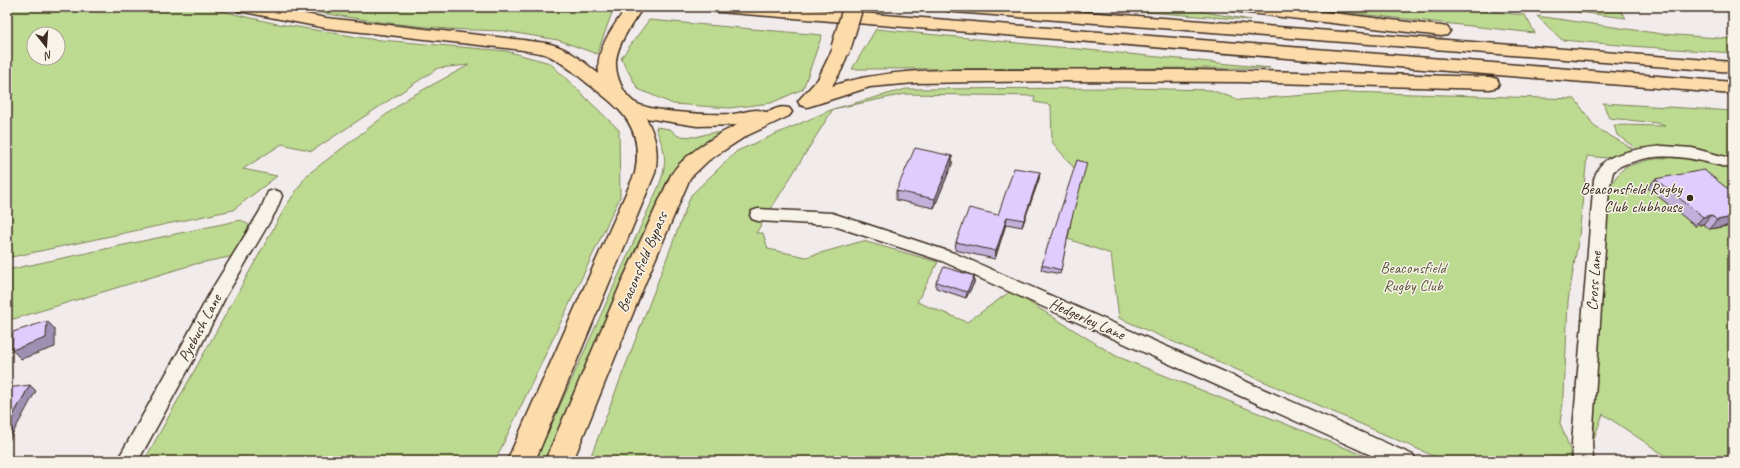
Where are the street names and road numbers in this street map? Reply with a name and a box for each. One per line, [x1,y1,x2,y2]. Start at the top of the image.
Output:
street label: Beaconsfield Bypass [612,207,673,315]
street label: Cross Lane [1582,249,1606,311]
street label: Pyebush Lane [174,289,227,365]
street label: Hedgerley Lane [1046,293,1130,345]

